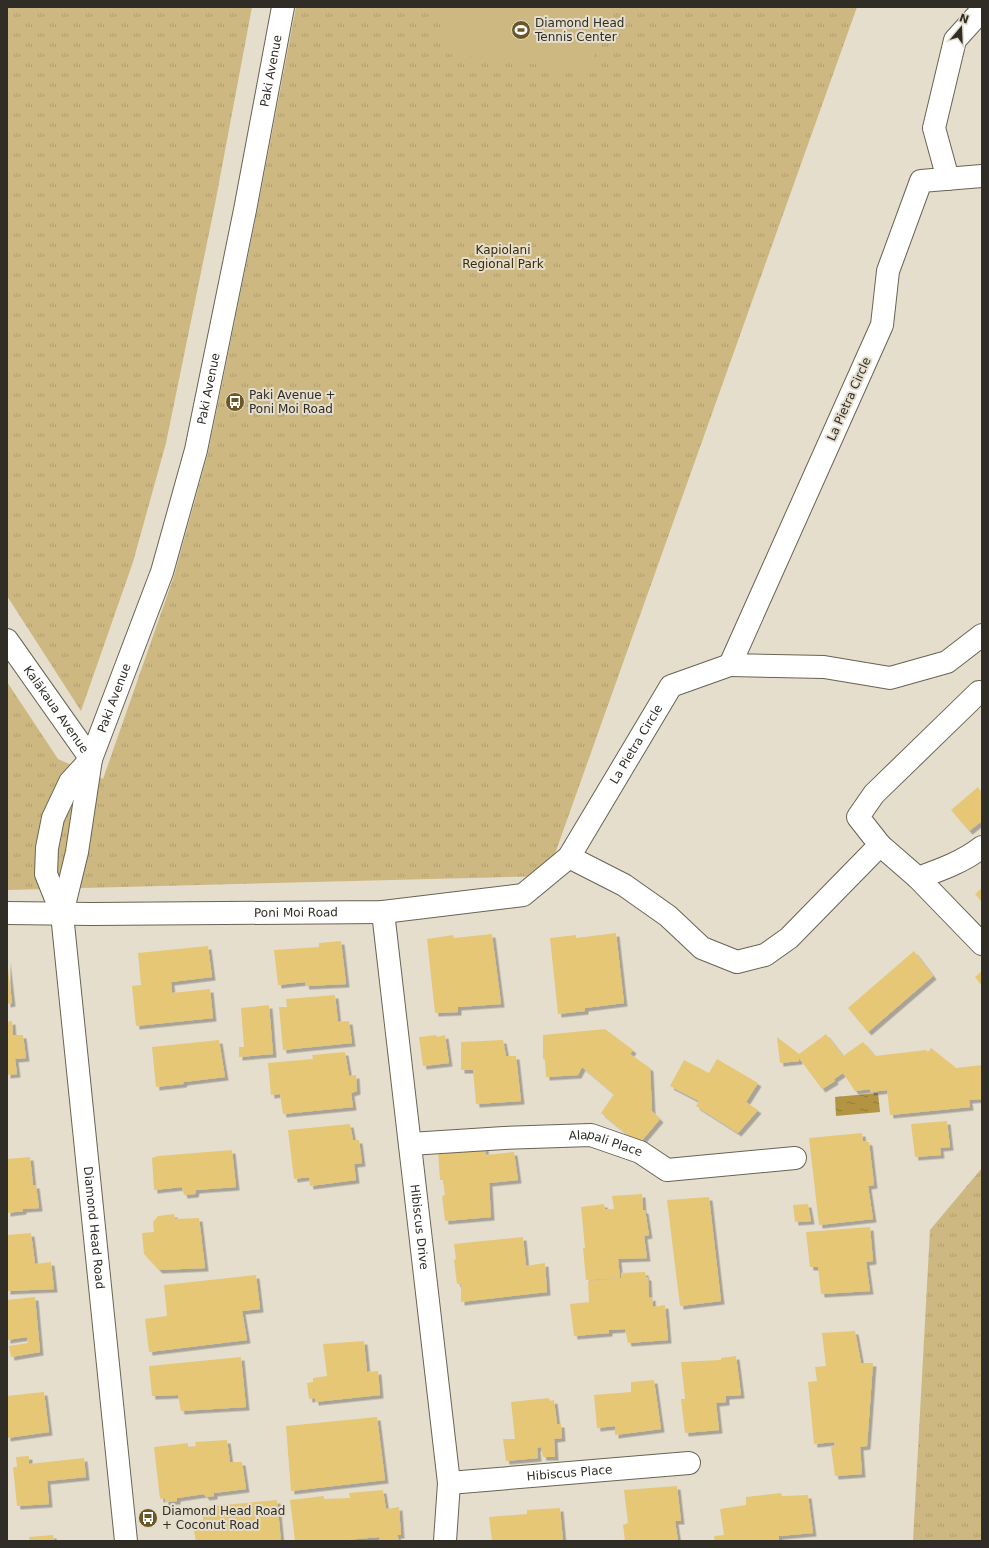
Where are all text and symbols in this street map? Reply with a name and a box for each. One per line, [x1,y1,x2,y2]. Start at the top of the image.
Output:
north arrow [941,8,981,48]
text: N [958,11,971,27]
place label: Diamond Head Tennis Center [534,16,624,44]
sports icon: Diamond Head Tennis Center [510,19,532,41]
street label: Paki Avenue [257,34,285,108]
park label: Kapiolani Regional Park [462,243,544,271]
street label: Paki Avenue [194,352,223,426]
street label: La Pietra Circle [824,355,874,443]
place label: Paki Avenue + Poni Moi Road [249,388,336,416]
bus stop icon: Paki Avenue + Poni Moi Road [224,391,246,413]
street label: Paki Avenue [95,662,134,735]
street label: Kalākaua Avenue [21,663,92,756]
street label: La Pietra Circle [607,702,665,787]
street label: Poni Moi Road [254,905,338,920]
street label: Alapali Place [568,1127,644,1159]
street label: Diamond Head Road [81,1166,107,1290]
street label: Hibiscus Drive [408,1183,431,1270]
street label: Hibiscus Place [526,1462,613,1483]
place label: Diamond Head Road + Coconut Road [162,1504,285,1532]
bus stop icon: Diamond Head Road + Coconut Road [137,1507,159,1529]

